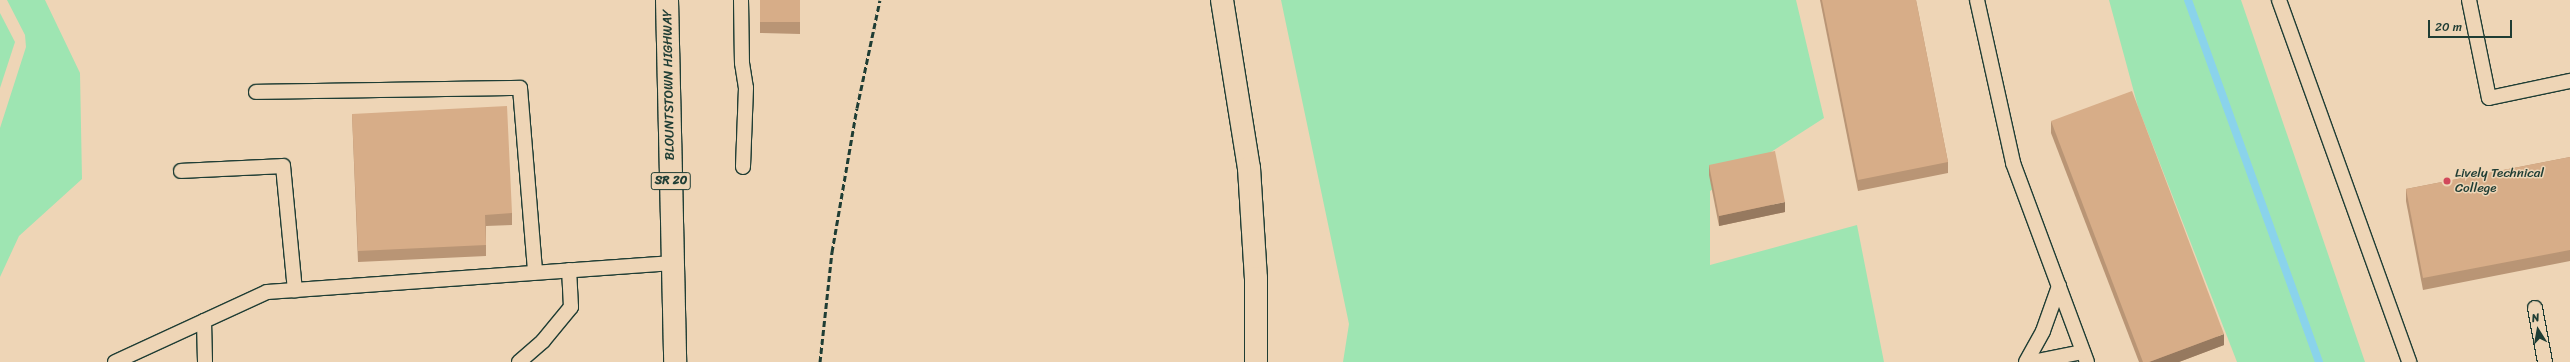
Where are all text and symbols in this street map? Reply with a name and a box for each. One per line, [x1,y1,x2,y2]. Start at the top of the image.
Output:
street label: BLOUNTSTOWN HIGHWAY [660,10,678,160]
scale bar [2430,12,2514,38]
text: 20 m [2435,16,2462,38]
place label: Lively Technical College [2455,166,2544,197]
road number: SR 20 [650,171,692,191]
marker: Lively Technical College [2442,176,2452,186]
text: N [2530,308,2541,328]
north arrow [2518,310,2558,350]

